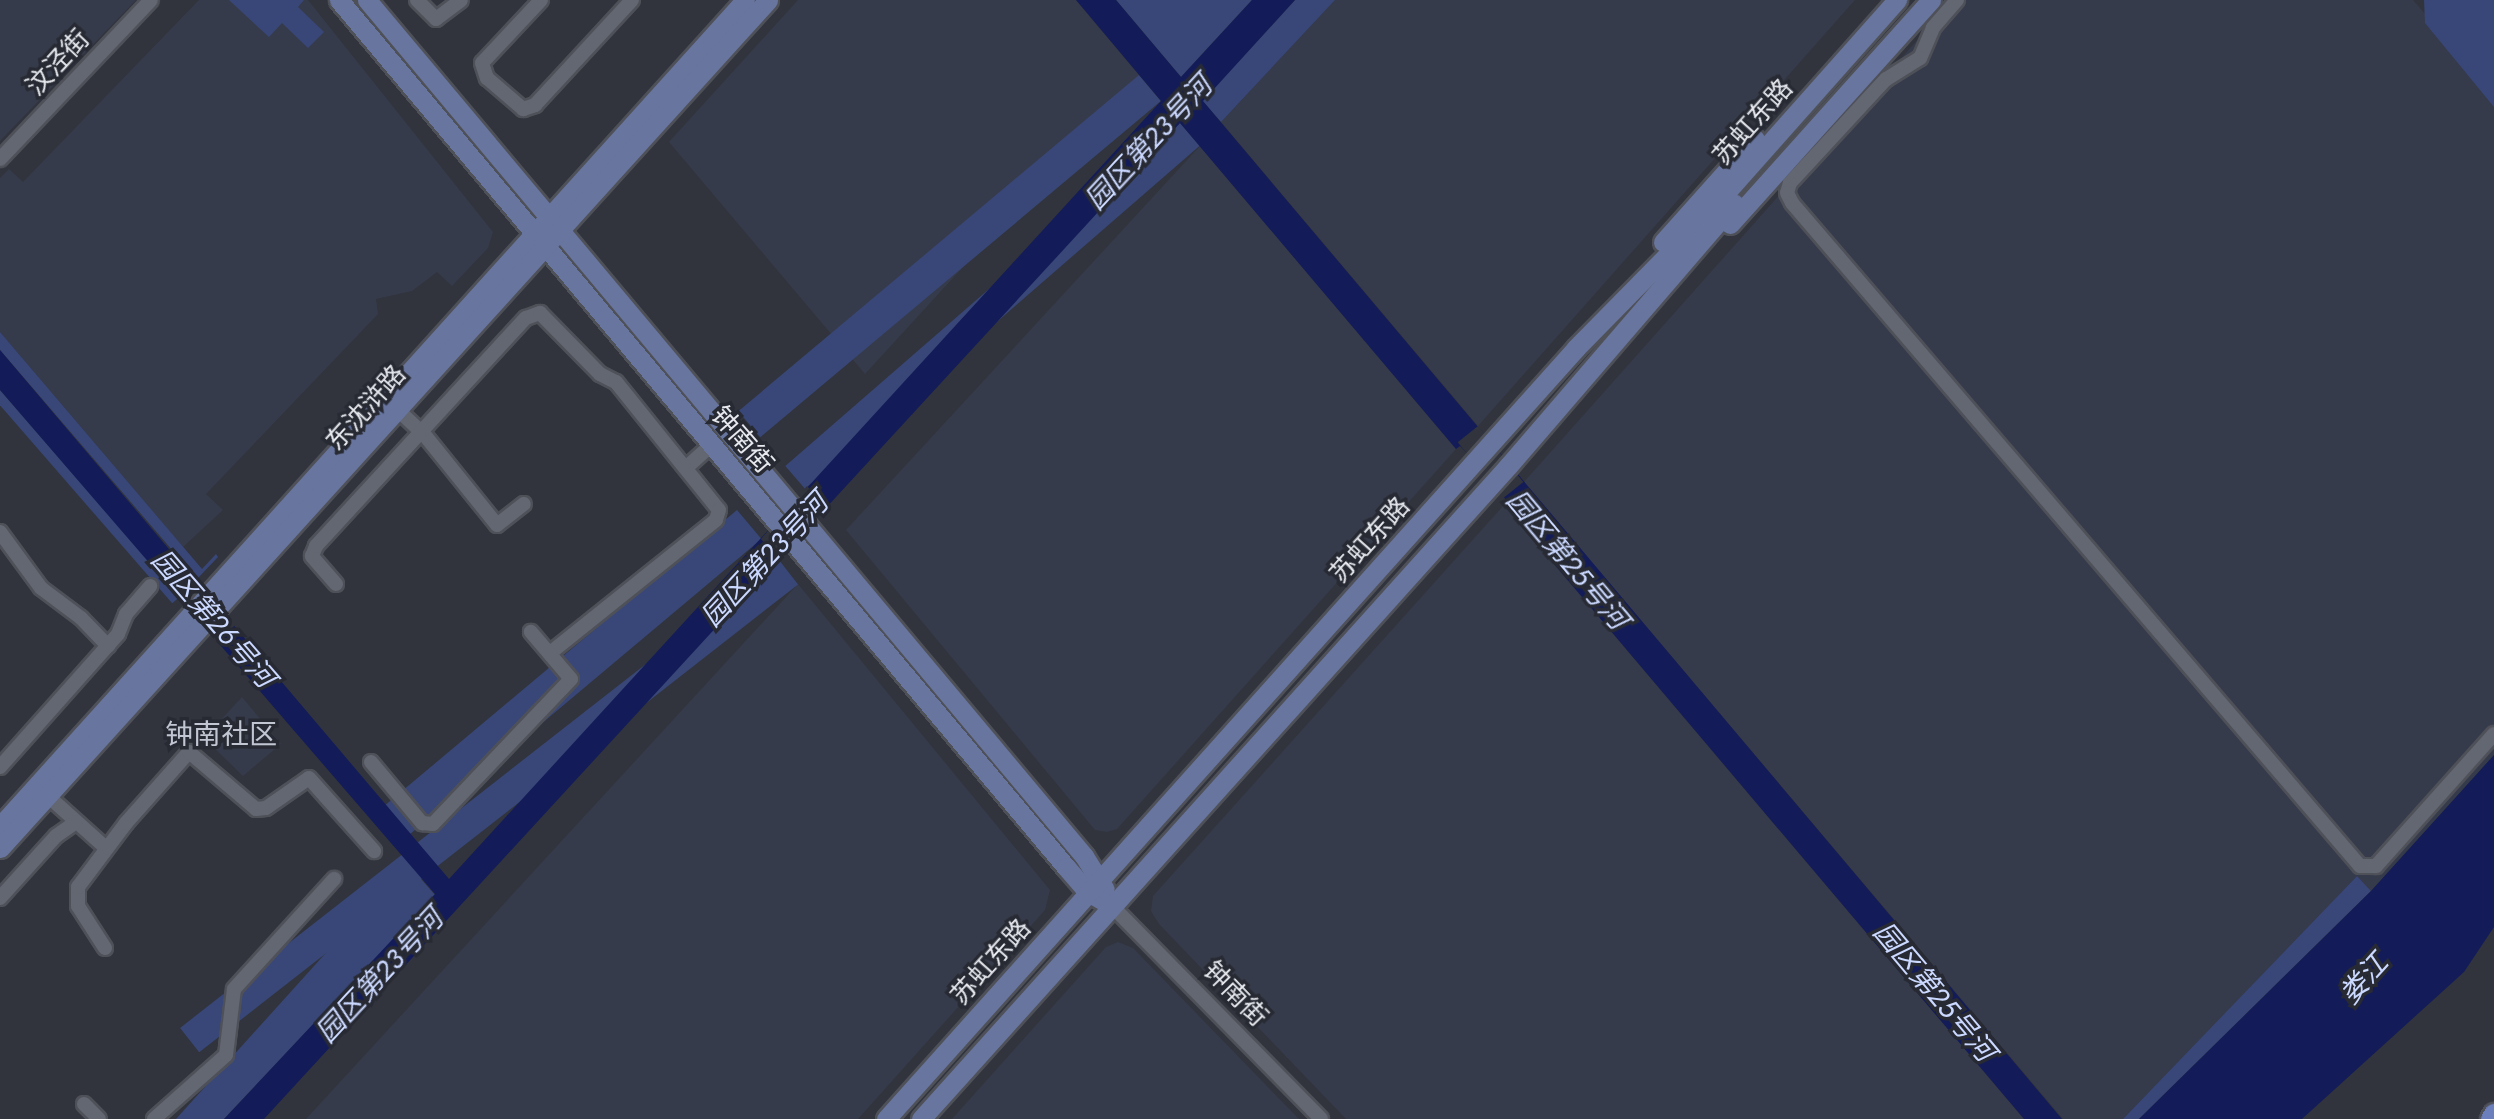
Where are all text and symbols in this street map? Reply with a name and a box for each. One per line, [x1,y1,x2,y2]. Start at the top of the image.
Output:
street label: 汶泾街 [20,24,96,102]
water label: 园区第23号河 [1079,69,1219,217]
street label: 苏虹东路 [1707,73,1799,171]
street label: 东沈浒路 [320,359,412,457]
street label: 钟南街 [705,400,779,480]
water label: 园区第25号河 [1499,484,1635,636]
water label: 园区第23号河 [695,486,835,634]
street label: 苏虹东路 [1324,491,1416,589]
water label: 园区第26号河 [144,543,282,695]
district label: 钟南社区 [165,718,277,752]
water label: 园区第23号河 [310,902,450,1050]
street label: 苏虹东路 [945,913,1037,1011]
water label: 园区第25号河 [1866,916,2002,1068]
water label: 娄江 [2333,947,2395,1011]
street label: 钟南街 [1197,955,1273,1033]

